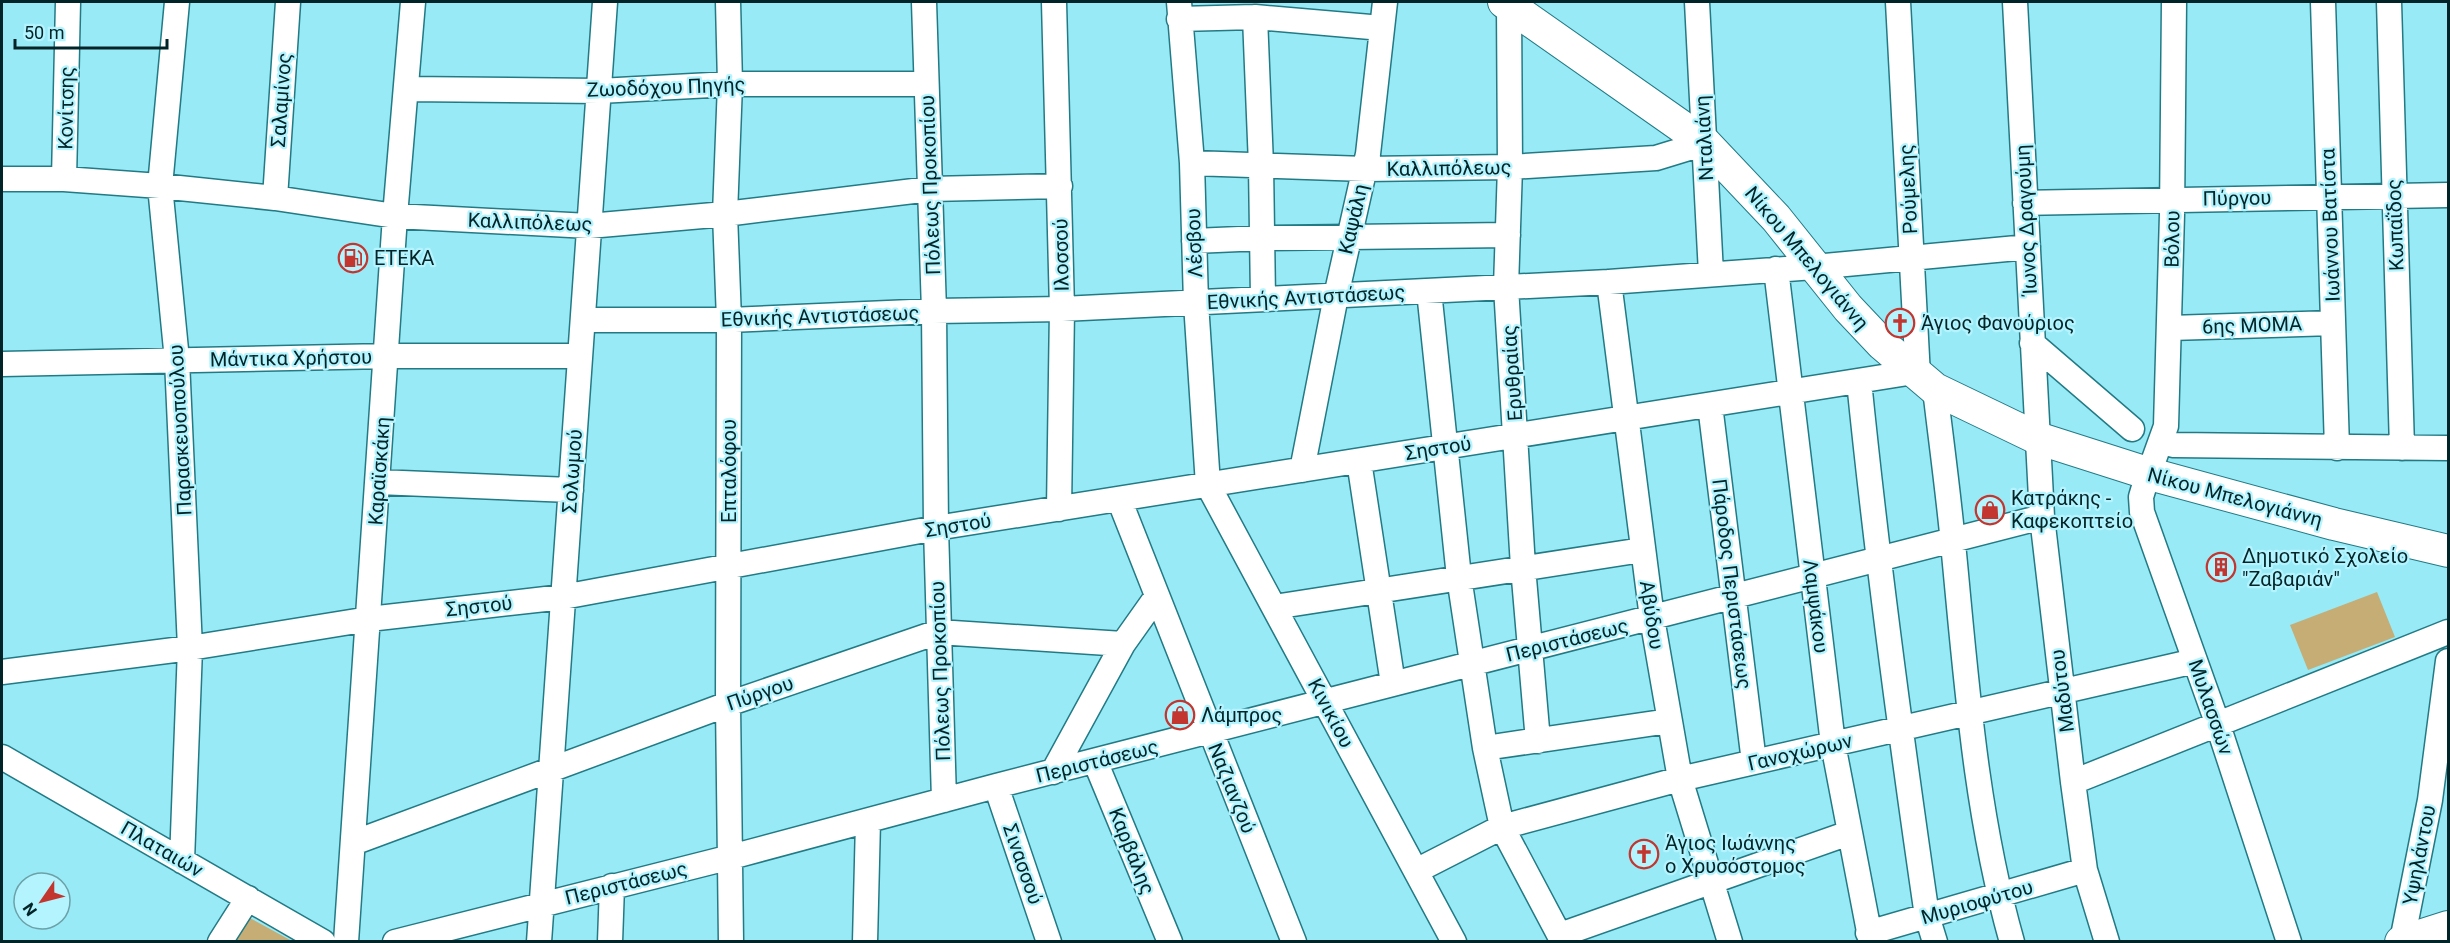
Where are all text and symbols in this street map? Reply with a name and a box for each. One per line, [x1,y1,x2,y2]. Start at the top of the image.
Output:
scale bar [15,12,166,50]
text: 50 m [24,22,64,43]
street label: Σαλαμίνος [266,52,296,148]
street label: Κονίτσης [53,66,79,150]
street label: Ζωοδόχου Πηγής [586,72,746,102]
street label: Πόλεως Προκοπίου [915,95,945,275]
street label: Νταλιάνη [1690,95,1718,181]
street label: Ρούμελης [1894,143,1922,235]
street label: Ίωνος Δραγούμη [2010,144,2042,297]
street label: Ιωάννου Βατίστα [2315,147,2345,302]
street label: Καλλιπόλεως [1386,155,1512,181]
street label: Κωπαΐδος [2381,178,2409,272]
street label: Νίκου Μπελογιάννη [1740,181,1874,335]
street label: Καψάλη [1333,182,1373,256]
street label: Πύργου [2202,185,2272,211]
street label: Καλλιπόλεως [467,208,593,236]
street label: Λέσβου [1181,208,1207,278]
street label: Βόλου [2160,210,2184,268]
street label: Ιλοσσού [1048,218,1074,292]
fuel station icon: ΕΤΕΚΑ [337,242,369,274]
place label: ΕΤΕΚΑ [374,246,434,270]
street label: Εθνικής Αντιστάσεως [1206,280,1406,314]
street label: Εθνικής Αντιστάσεως [720,301,920,331]
church icon: Άγιος Φανούριος [1884,307,1916,339]
place label: Άγιος Φανούριος [1921,311,2075,335]
street label: 6ης ΜΟΜΑ [2202,311,2302,339]
street label: Ερυθραίας [1497,324,1527,422]
street label: Παρασκευοπούλου [164,344,196,516]
street label: Μάντικα Χρήστου [210,345,372,371]
street label: Καραϊσκάκη [363,416,395,526]
street label: Επταλόφου [717,419,741,523]
street label: Σολωμού [557,428,587,514]
street label: Σηστού [1403,431,1473,465]
street label: Νίκου Μπελογιάννη [2145,462,2325,532]
street label: Πάροδος Περιστάσεως [1707,477,1757,691]
place label: Κατράκης - Καφεκοπτείο [2011,486,2133,533]
shop icon: Κατράκης - Καφεκοπτείο [1974,494,2006,526]
street label: Σηστού [923,508,993,542]
place label: Δημοτικό Σχολείο "Ζαβαριάν" [2242,544,2408,591]
building icon: Δημοτικό Σχολείο "Ζαβαριάν" [2205,551,2237,583]
street label: Λαμψάκου [1798,558,1834,654]
street label: Αβύδου [1635,579,1669,651]
street label: Πόλεως Προκοπίου [925,581,955,761]
street label: Σηστού [445,591,513,621]
street label: Περιστάσεως [1503,613,1631,667]
street label: Μαδύτου [2045,648,2079,734]
street label: Μυλασσών [2183,656,2239,758]
street label: Πύργου [724,670,796,716]
street label: Κινικίου [1303,674,1359,752]
shop icon: Λάμπρος [1164,699,1196,731]
place label: Λάμπρος [1201,703,1282,727]
street label: Γανοχώρων [1745,728,1855,776]
street label: Περιστάσεως [1033,734,1161,788]
street label: Ναζιανζού [1203,739,1261,837]
street label: Υψηλάντου [2398,803,2440,907]
street label: Καρβάλης [1104,804,1160,898]
street label: Πλαταιών [117,816,208,882]
street label: Σινασσού [998,821,1048,907]
place label: Άγιος Ιωάννης ο Χρυσόστομος [1665,831,1805,878]
church icon: Άγιος Ιωάννης ο Χρυσόστομος [1628,838,1660,870]
street label: Περιστάσεως [562,856,690,910]
north arrow [12,871,72,931]
street label: Μυριοφύτου [1918,875,2036,929]
text: N [19,899,41,919]

